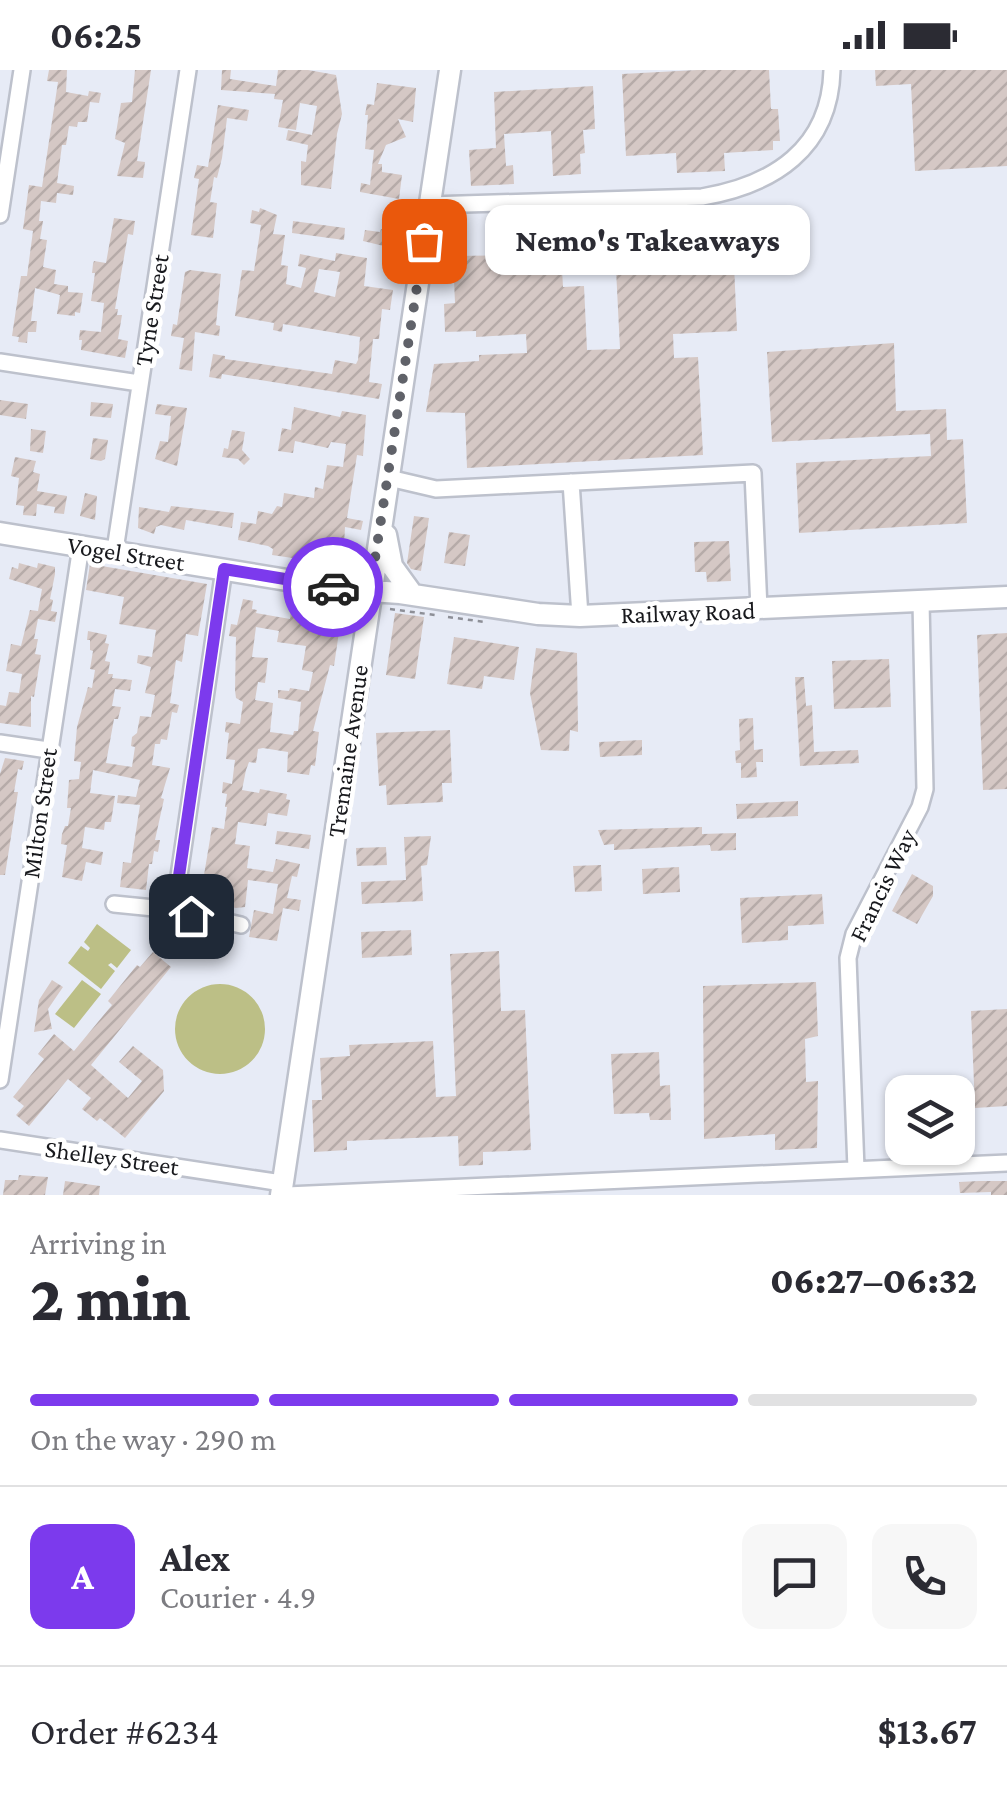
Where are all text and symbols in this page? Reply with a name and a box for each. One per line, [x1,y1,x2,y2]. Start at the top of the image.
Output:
text: 06:25 [50,14,142,56]
pin [382,199,467,284]
callout: Nemo's Takeaways [484,206,809,276]
icon: bag [397,214,452,269]
text: Nemo's Takeaways [515,222,780,258]
street label: Tyne Street [129,252,175,368]
street label: Vogel Street [65,531,187,577]
courier [283,537,383,637]
icon: car [306,560,361,615]
street label: Railway Road [620,597,756,629]
street label: Tremaine Avenue [322,663,373,839]
street label: Milton Street [17,746,62,880]
street label: Francis Way [844,824,922,946]
pin [149,874,234,959]
icon: home [164,889,219,944]
map controls [885,1075,975,1165]
button: layers [885,1075,975,1165]
street label: Shelley Street [43,1135,181,1181]
text: Arriving in [30,1225,167,1261]
text: 06:27–06:32 [770,1259,977,1301]
text: 2 min [30,1262,191,1334]
text: On the way · 290 m [30,1421,276,1457]
button: chat [742,1524,847,1629]
button: phone [872,1524,977,1629]
text: Alex [160,1537,230,1579]
text: A [71,1555,94,1597]
text: Courier · 4.9 [160,1579,316,1615]
text: Order #6234 [30,1710,219,1752]
text: $13.67 [878,1710,977,1752]

